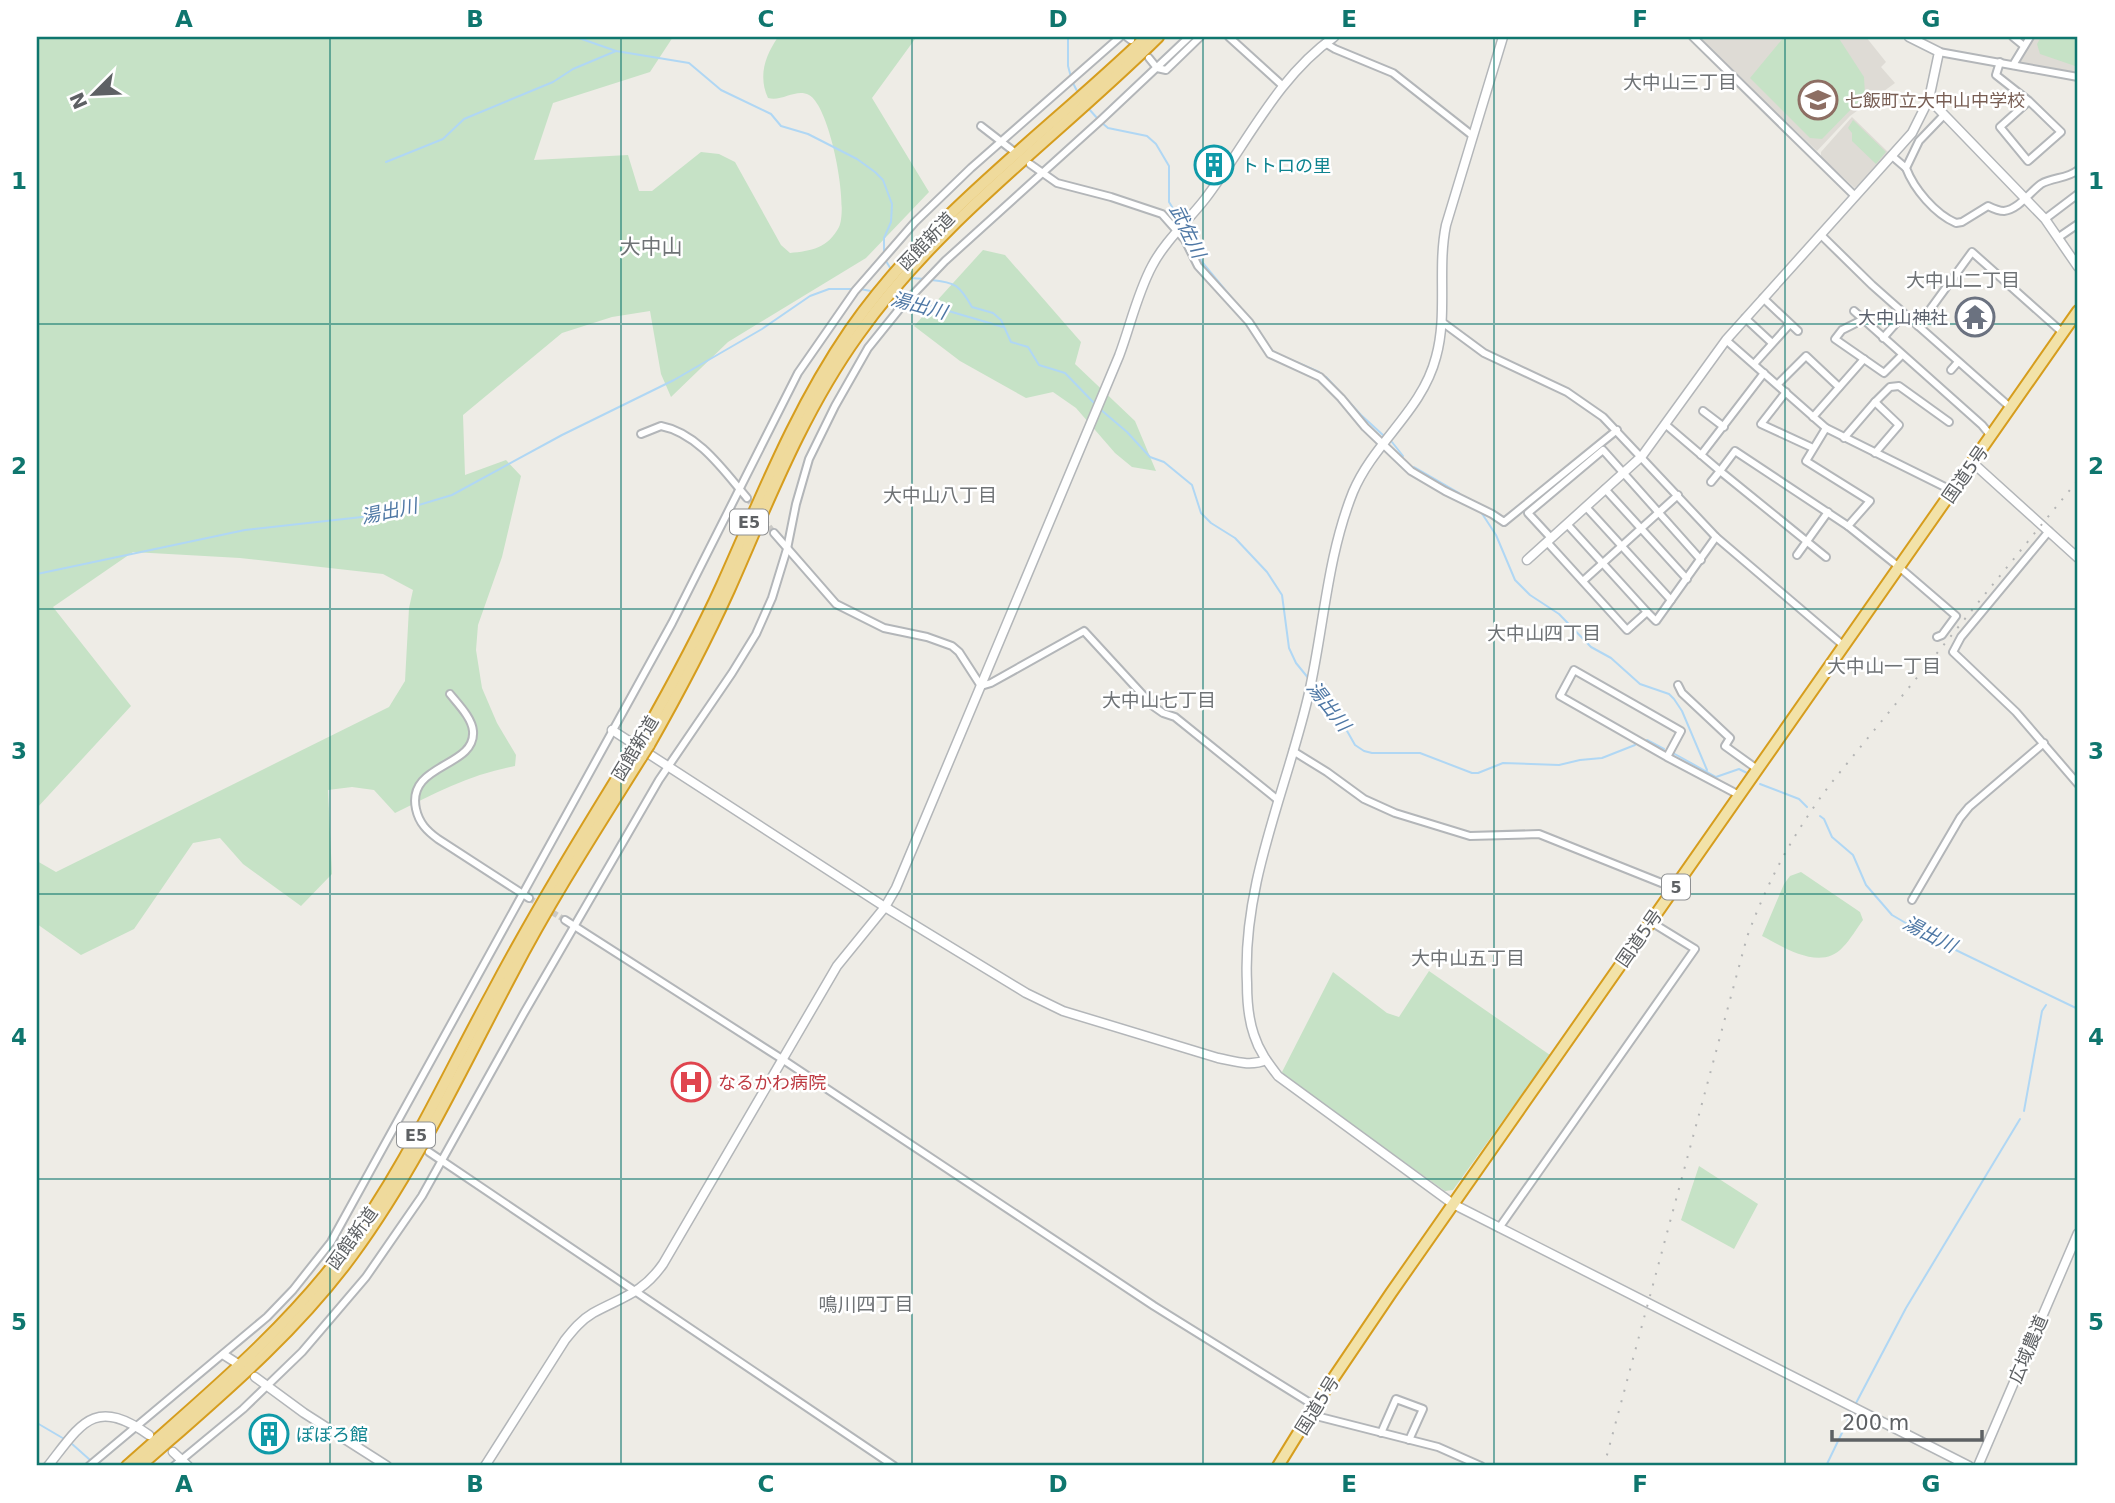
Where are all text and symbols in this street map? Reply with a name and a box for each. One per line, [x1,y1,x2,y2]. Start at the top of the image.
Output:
text: A [175,6,193,32]
text: B [466,6,484,32]
text: C [758,6,774,32]
text: D [1048,6,1068,32]
text: E [1341,6,1357,32]
text: F [1632,6,1648,32]
text: G [1922,6,1940,32]
north arrow [60,60,130,130]
district label: 大中山三丁目 [1623,71,1737,93]
school or university icon: 七飯町立大中山中学校 [1797,79,1839,121]
text: N [65,89,92,113]
place label: 七飯町立大中山中学校 [1845,90,2025,111]
building icon: トトロの里 [1193,144,1235,186]
place label: トトロの里 [1241,155,1331,176]
text: 1 [11,168,27,194]
text: 1 [2088,168,2104,194]
water label: 武佐川 [1166,201,1211,263]
street label: 函館新道 [893,208,959,274]
district label: 大中山 [620,235,683,259]
district label: 大中山二丁目 [1906,269,2020,291]
water label: 湯出川 [889,287,951,324]
temple icon: 大中山神社 [1954,296,1996,338]
place label: 大中山神社 [1858,307,1948,328]
street label: 国道5号 [1938,441,1992,507]
text: 2 [11,453,27,479]
text: 2 [2088,453,2104,479]
district label: 大中山八丁目 [883,484,997,506]
water label: 湯出川 [359,494,421,528]
road number: E5 [730,509,768,534]
district label: 大中山四丁目 [1487,622,1601,644]
district label: 大中山一丁目 [1827,655,1941,677]
water label: 湯出川 [1303,677,1356,737]
district label: 大中山七丁目 [1102,689,1216,711]
street label: 函館新道 [607,712,663,784]
text: 3 [11,738,27,764]
text: 3 [2088,738,2104,764]
road number: 5 [1662,874,1690,900]
street label: 国道5号 [1612,905,1666,971]
water label: 湯出川 [1900,911,1962,958]
district label: 大中山五丁目 [1411,947,1525,969]
text: 4 [11,1024,27,1050]
text: 4 [2088,1024,2104,1050]
hospital icon: なるかわ病院 [670,1061,712,1103]
place label: なるかわ病院 [718,1072,826,1093]
road number: E5 [397,1122,435,1148]
street label: 函館新道 [322,1203,382,1273]
district label: 鳴川四丁目 [818,1293,914,1315]
text: 5 [11,1309,27,1335]
text: 5 [2088,1309,2104,1335]
street label: 広域農道 [2004,1312,2052,1386]
street label: 国道5号 [1291,1372,1343,1438]
scale bar [1832,1398,1982,1442]
text: 200 m [1842,1411,1909,1435]
building icon: ぽぽろ館 [248,1413,290,1455]
place label: ぽぽろ館 [296,1424,368,1445]
text: A [175,1471,193,1497]
text: B [466,1471,484,1497]
text: C [758,1471,774,1497]
text: D [1048,1471,1068,1497]
text: E [1341,1471,1357,1497]
text: F [1632,1471,1648,1497]
text: G [1922,1471,1940,1497]

